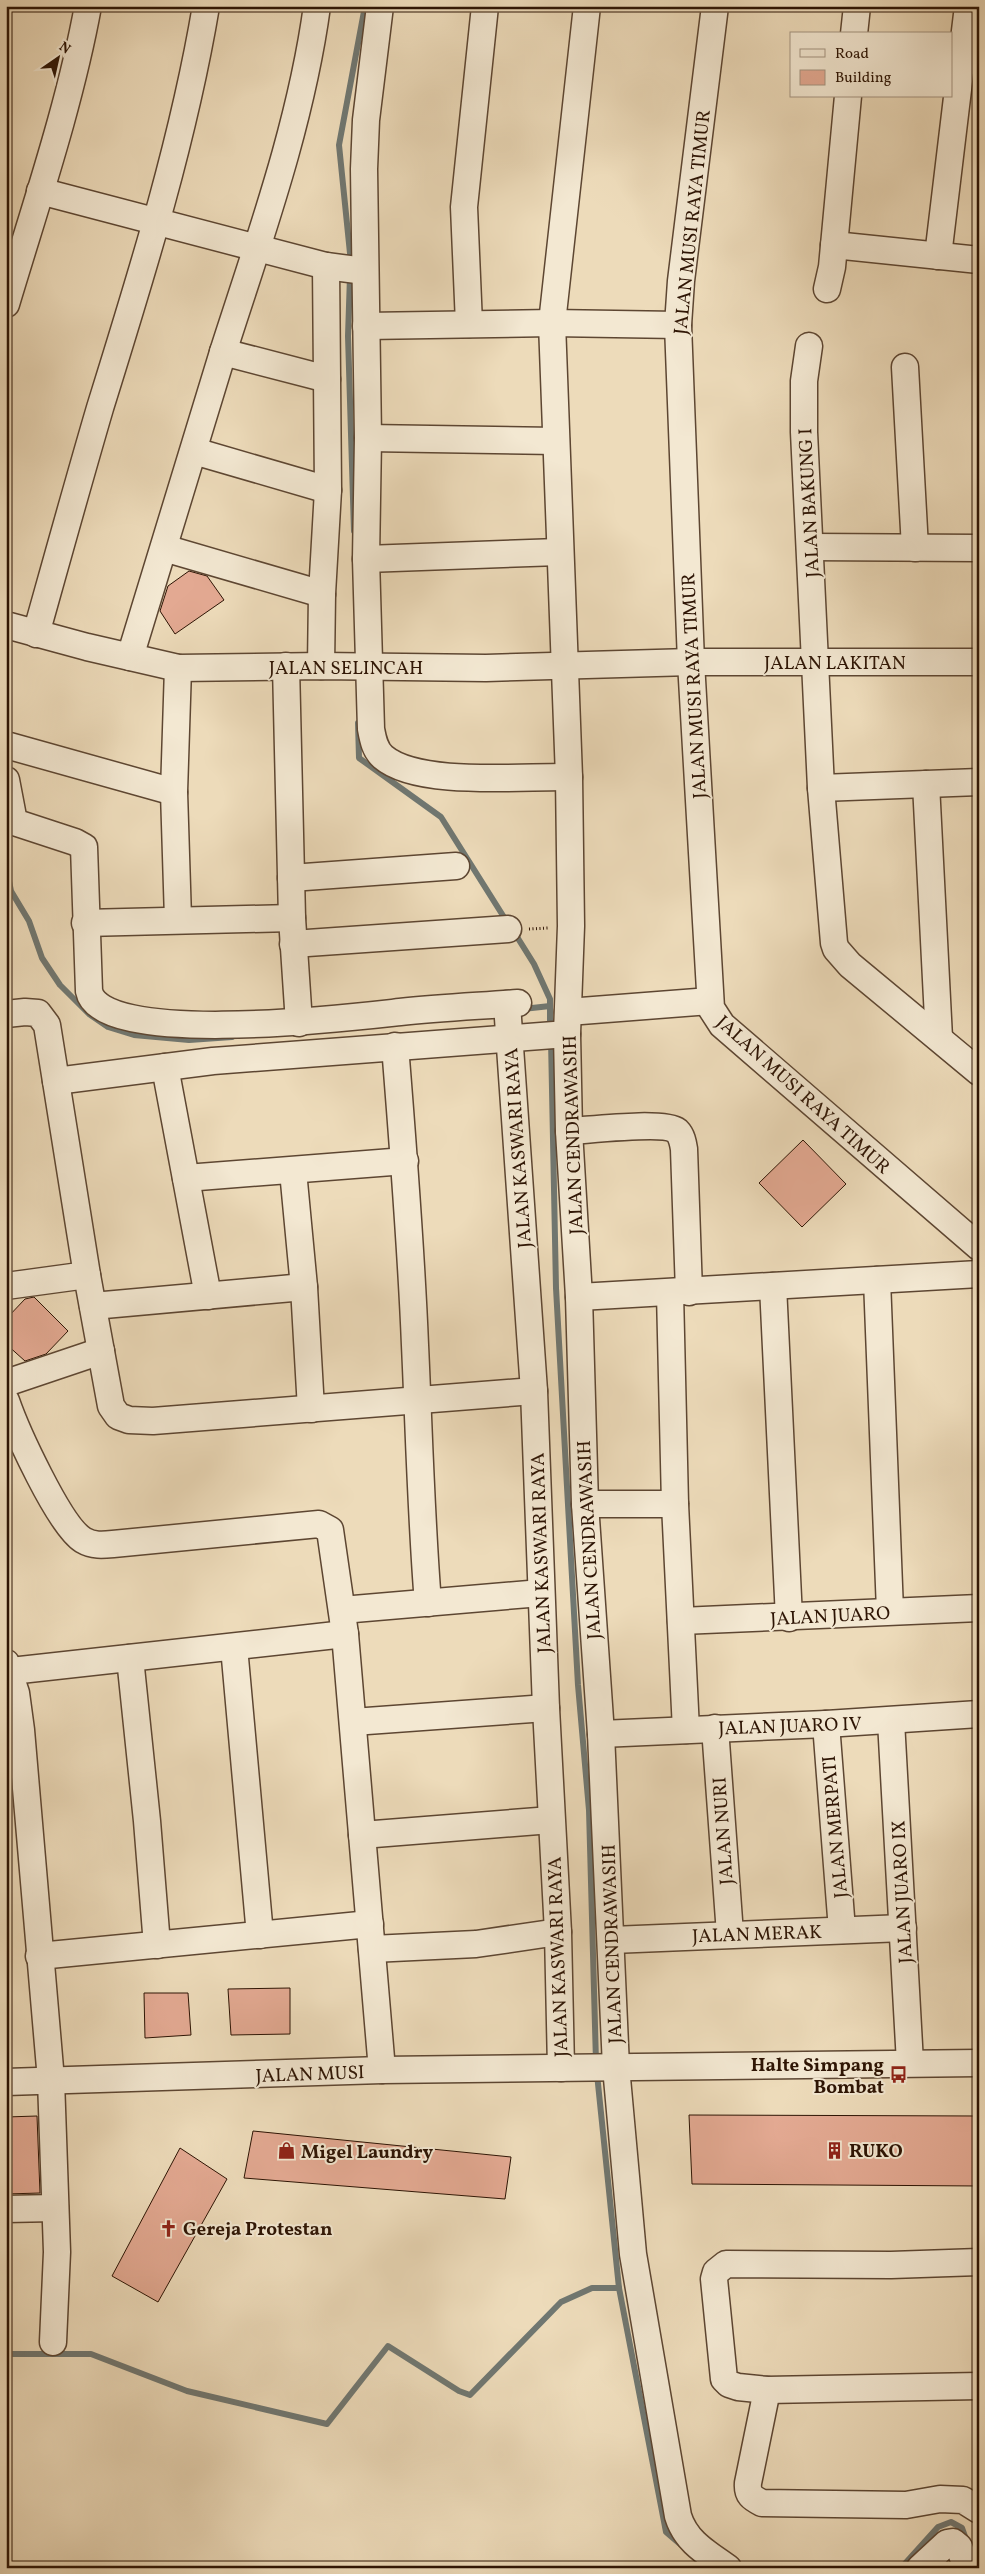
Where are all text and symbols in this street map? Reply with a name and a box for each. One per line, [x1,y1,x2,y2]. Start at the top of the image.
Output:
north arrow [32,32,82,82]
legend [790,32,952,98]
text: N [55,38,74,59]
text: Road [835,44,869,65]
text: Building [835,68,892,89]
street label: JALAN MUSI RAYA TIMUR [668,108,718,336]
street label: JALAN BAKUNG I [793,427,827,578]
street label: JALAN MUSI RAYA TIMUR [676,572,714,799]
street label: JALAN LAKITAN [764,651,906,677]
street label: JALAN SELINCAH [269,656,423,682]
street label: JALAN MUSI RAYA TIMUR [710,1010,895,1181]
street label: JALAN CENDRAWASIH [558,1035,590,1235]
street label: JALAN KASWARI RAYA [499,1047,539,1249]
street label: JALAN CENDRAWASIH [572,1440,608,1640]
street label: JALAN KASWARI RAYA [526,1452,558,1654]
street label: JALAN JUARO [769,1601,891,1633]
street label: JALAN JUARO IV [718,1711,862,1742]
street label: JALAN MERPATI [817,1754,855,1899]
street label: JALAN NURI [707,1776,741,1886]
street label: JALAN JUARO IX [886,1820,920,1964]
street label: JALAN CENDRAWASIH [597,1844,629,2044]
street label: JALAN KASWARI RAYA [543,1856,575,2058]
street label: JALAN MERAK [692,1920,823,1950]
place label: Halte Simpang Bombat [751,2053,884,2101]
street label: JALAN MUSI [255,2060,365,2090]
bus stop icon: Halte Simpang Bombat [888,2065,908,2085]
place label: RUKO [849,2139,903,2165]
place label: Migel Laundry [301,2140,434,2166]
building icon: RUKO [825,2140,845,2160]
shop icon: Migel Laundry [277,2141,297,2161]
place label: Gereja Protestan [183,2217,333,2243]
church icon: Gereja Protestan [159,2218,179,2238]

